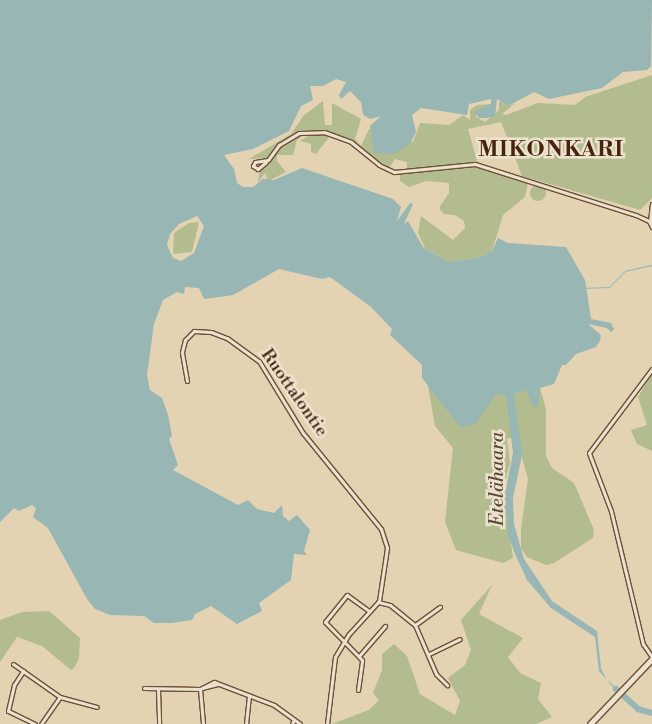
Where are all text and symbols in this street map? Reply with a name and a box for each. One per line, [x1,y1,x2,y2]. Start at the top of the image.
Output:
district label: MIKONKARI [477,137,625,163]
street label: Ruottalontie [256,345,332,441]
water label: Etelähaara [487,432,509,526]

